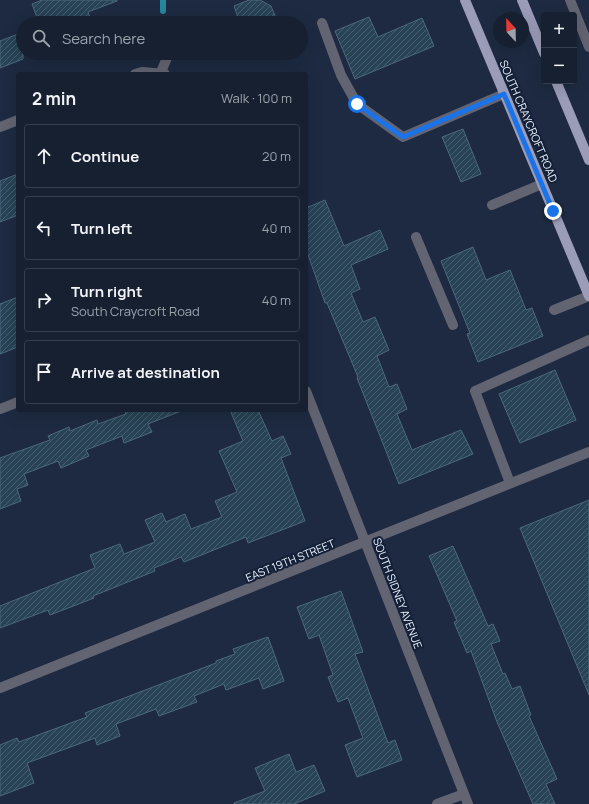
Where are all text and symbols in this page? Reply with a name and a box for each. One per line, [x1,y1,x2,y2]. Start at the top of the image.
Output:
north arrow [493,12,529,48]
map controls [541,12,577,84]
button: + [541,12,577,48]
search box [16,16,308,60]
icon: search [30,27,52,49]
text: Search here [62,28,145,49]
button: − [541,48,577,84]
street label: SOUTH CRAYCROFT ROAD [496,58,562,184]
text: 2 min [32,87,76,110]
text: Walk · 100 m [221,89,292,107]
route start [348,95,366,113]
icon: ahead [33,145,55,167]
text: Continue [71,146,139,167]
text: 20 m [262,147,291,165]
route end [544,202,562,220]
icon: left [33,217,55,239]
text: Turn left [71,218,133,239]
text: 40 m [262,219,291,237]
text: Turn right [71,281,142,302]
icon: right [33,289,55,311]
text: 40 m [262,291,291,309]
text: South Craycroft Road [71,302,200,320]
icon: arrive [33,361,55,383]
text: Arrive at destination [71,362,220,383]
street label: EAST 19TH STREET [243,535,337,585]
street label: SOUTH SIDNEY AVENUE [370,535,426,651]

